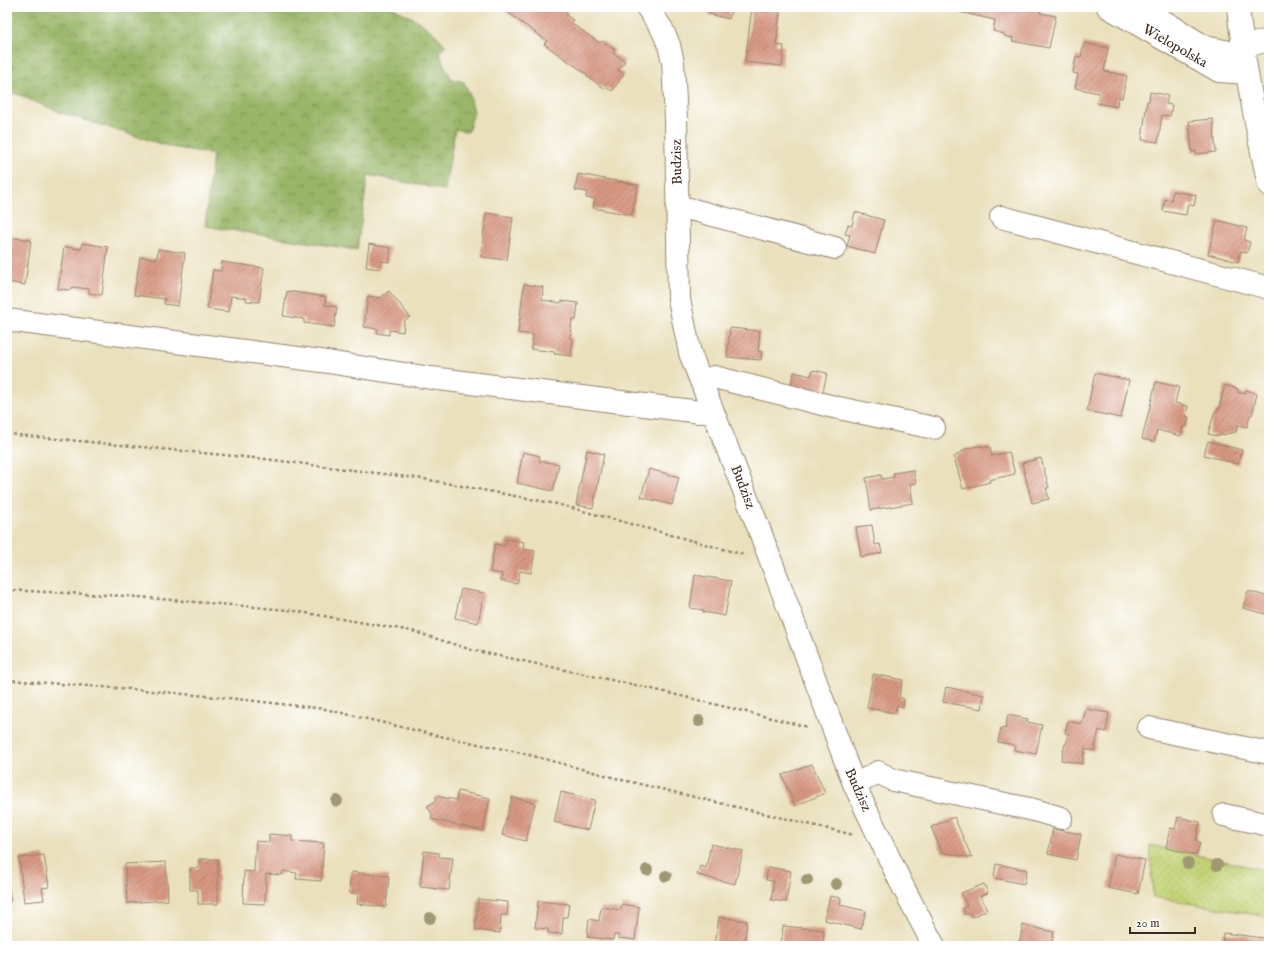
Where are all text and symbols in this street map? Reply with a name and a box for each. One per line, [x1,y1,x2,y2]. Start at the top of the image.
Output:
street label: Wielopolska [1139,20,1212,72]
street label: Budzisz [668,139,686,185]
street label: Budzisz [726,462,760,512]
street label: Budzisz [840,765,876,815]
scale bar [1130,909,1195,935]
text: 20 m [1136,916,1159,931]

